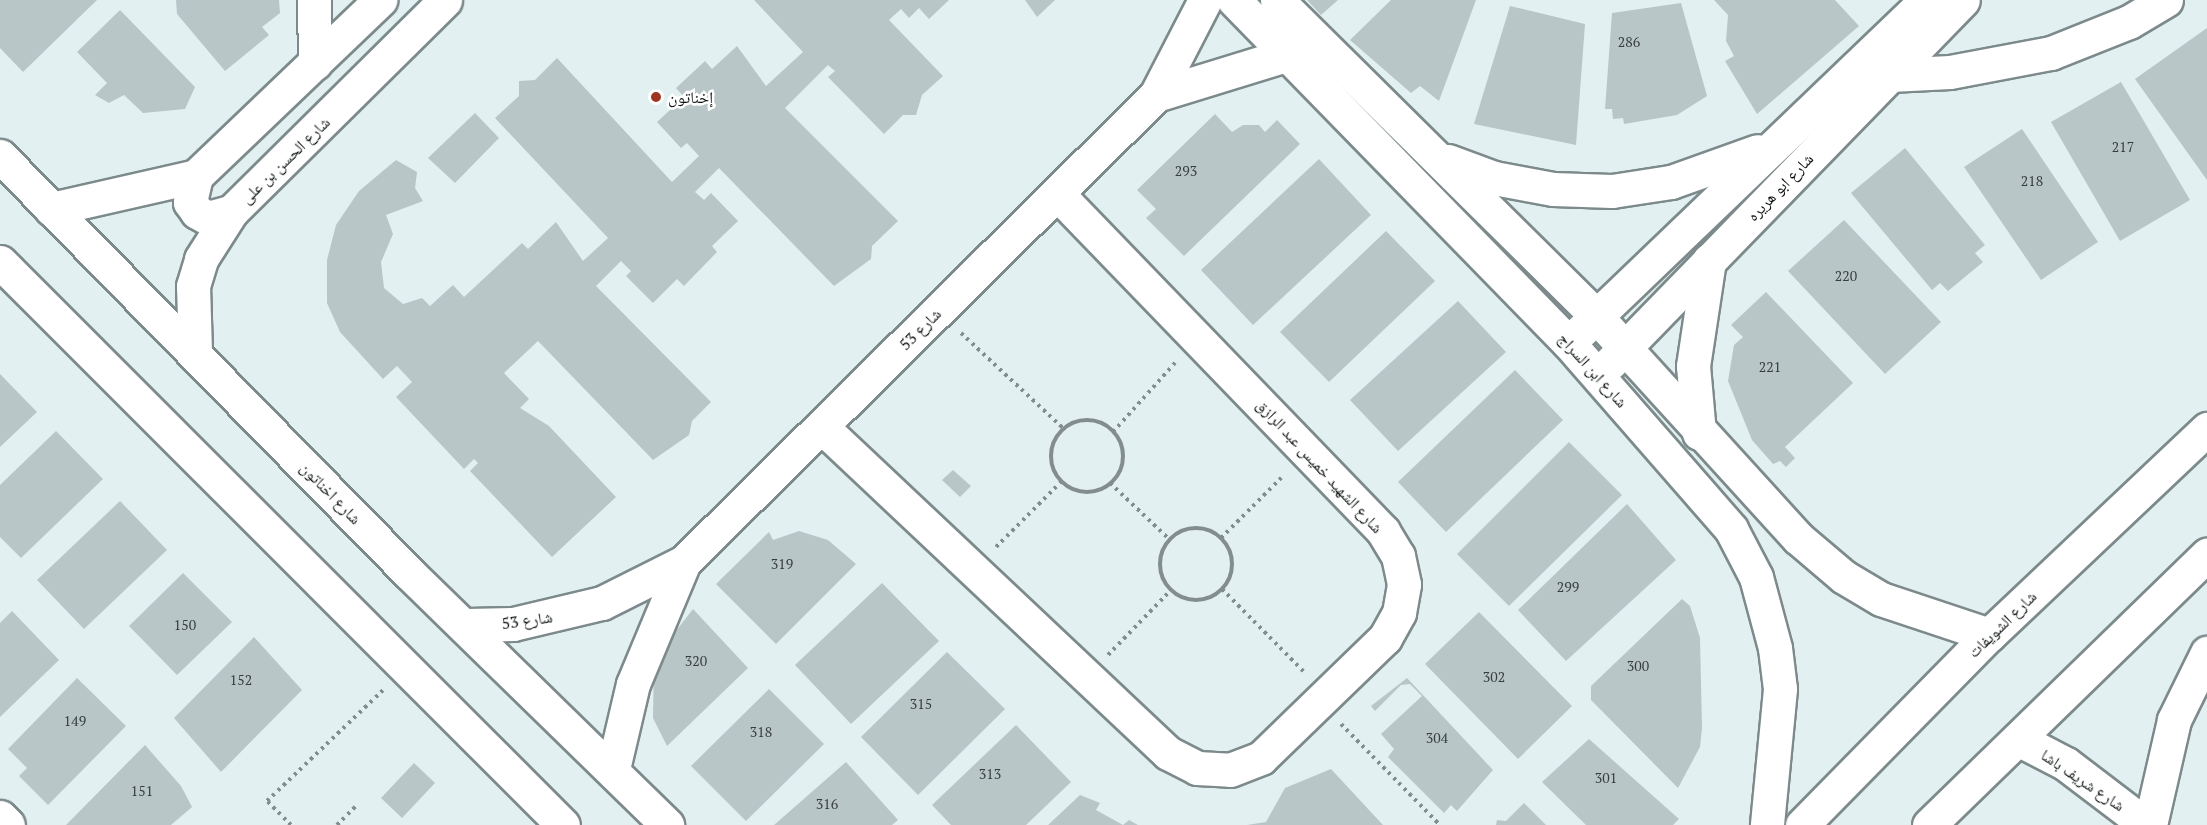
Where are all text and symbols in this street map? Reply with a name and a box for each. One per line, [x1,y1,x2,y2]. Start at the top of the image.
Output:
house number: 286 [1618,34,1640,50]
place label: إخناتون [668,87,713,107]
marker: إخناتون [649,90,663,104]
street label: شارع الحسن بن على [236,113,334,207]
house number: 217 [2112,139,2134,155]
street label: شارع ابو هريره [1743,149,1817,225]
house number: 293 [1175,163,1197,179]
house number: 218 [2021,173,2043,189]
house number: 220 [1835,268,1857,284]
street label: شارع 53 [895,304,945,354]
street label: شارع ابن السراج [1554,329,1632,411]
house number: 221 [1759,359,1781,375]
street label: شارع الشهيد خميس عبد الرازق [1253,395,1387,537]
street label: شارع اخناتون [297,458,365,528]
house number: 319 [771,556,793,572]
house number: 299 [1557,579,1579,595]
street label: شارع الشويفات [1964,587,2040,661]
street label: شارع 53 [500,607,554,633]
house number: 150 [174,617,196,633]
house number: 320 [685,653,707,669]
house number: 300 [1627,658,1649,674]
house number: 302 [1483,669,1505,685]
house number: 152 [230,672,252,688]
house number: 315 [910,696,932,712]
house number: 149 [64,713,86,729]
house number: 318 [750,724,772,740]
house number: 304 [1426,730,1448,746]
street label: شارع شريف باشا [2038,745,2128,815]
house number: 313 [979,766,1001,782]
house number: 301 [1595,770,1617,786]
house number: 151 [131,783,153,799]
house number: 316 [816,796,838,812]

